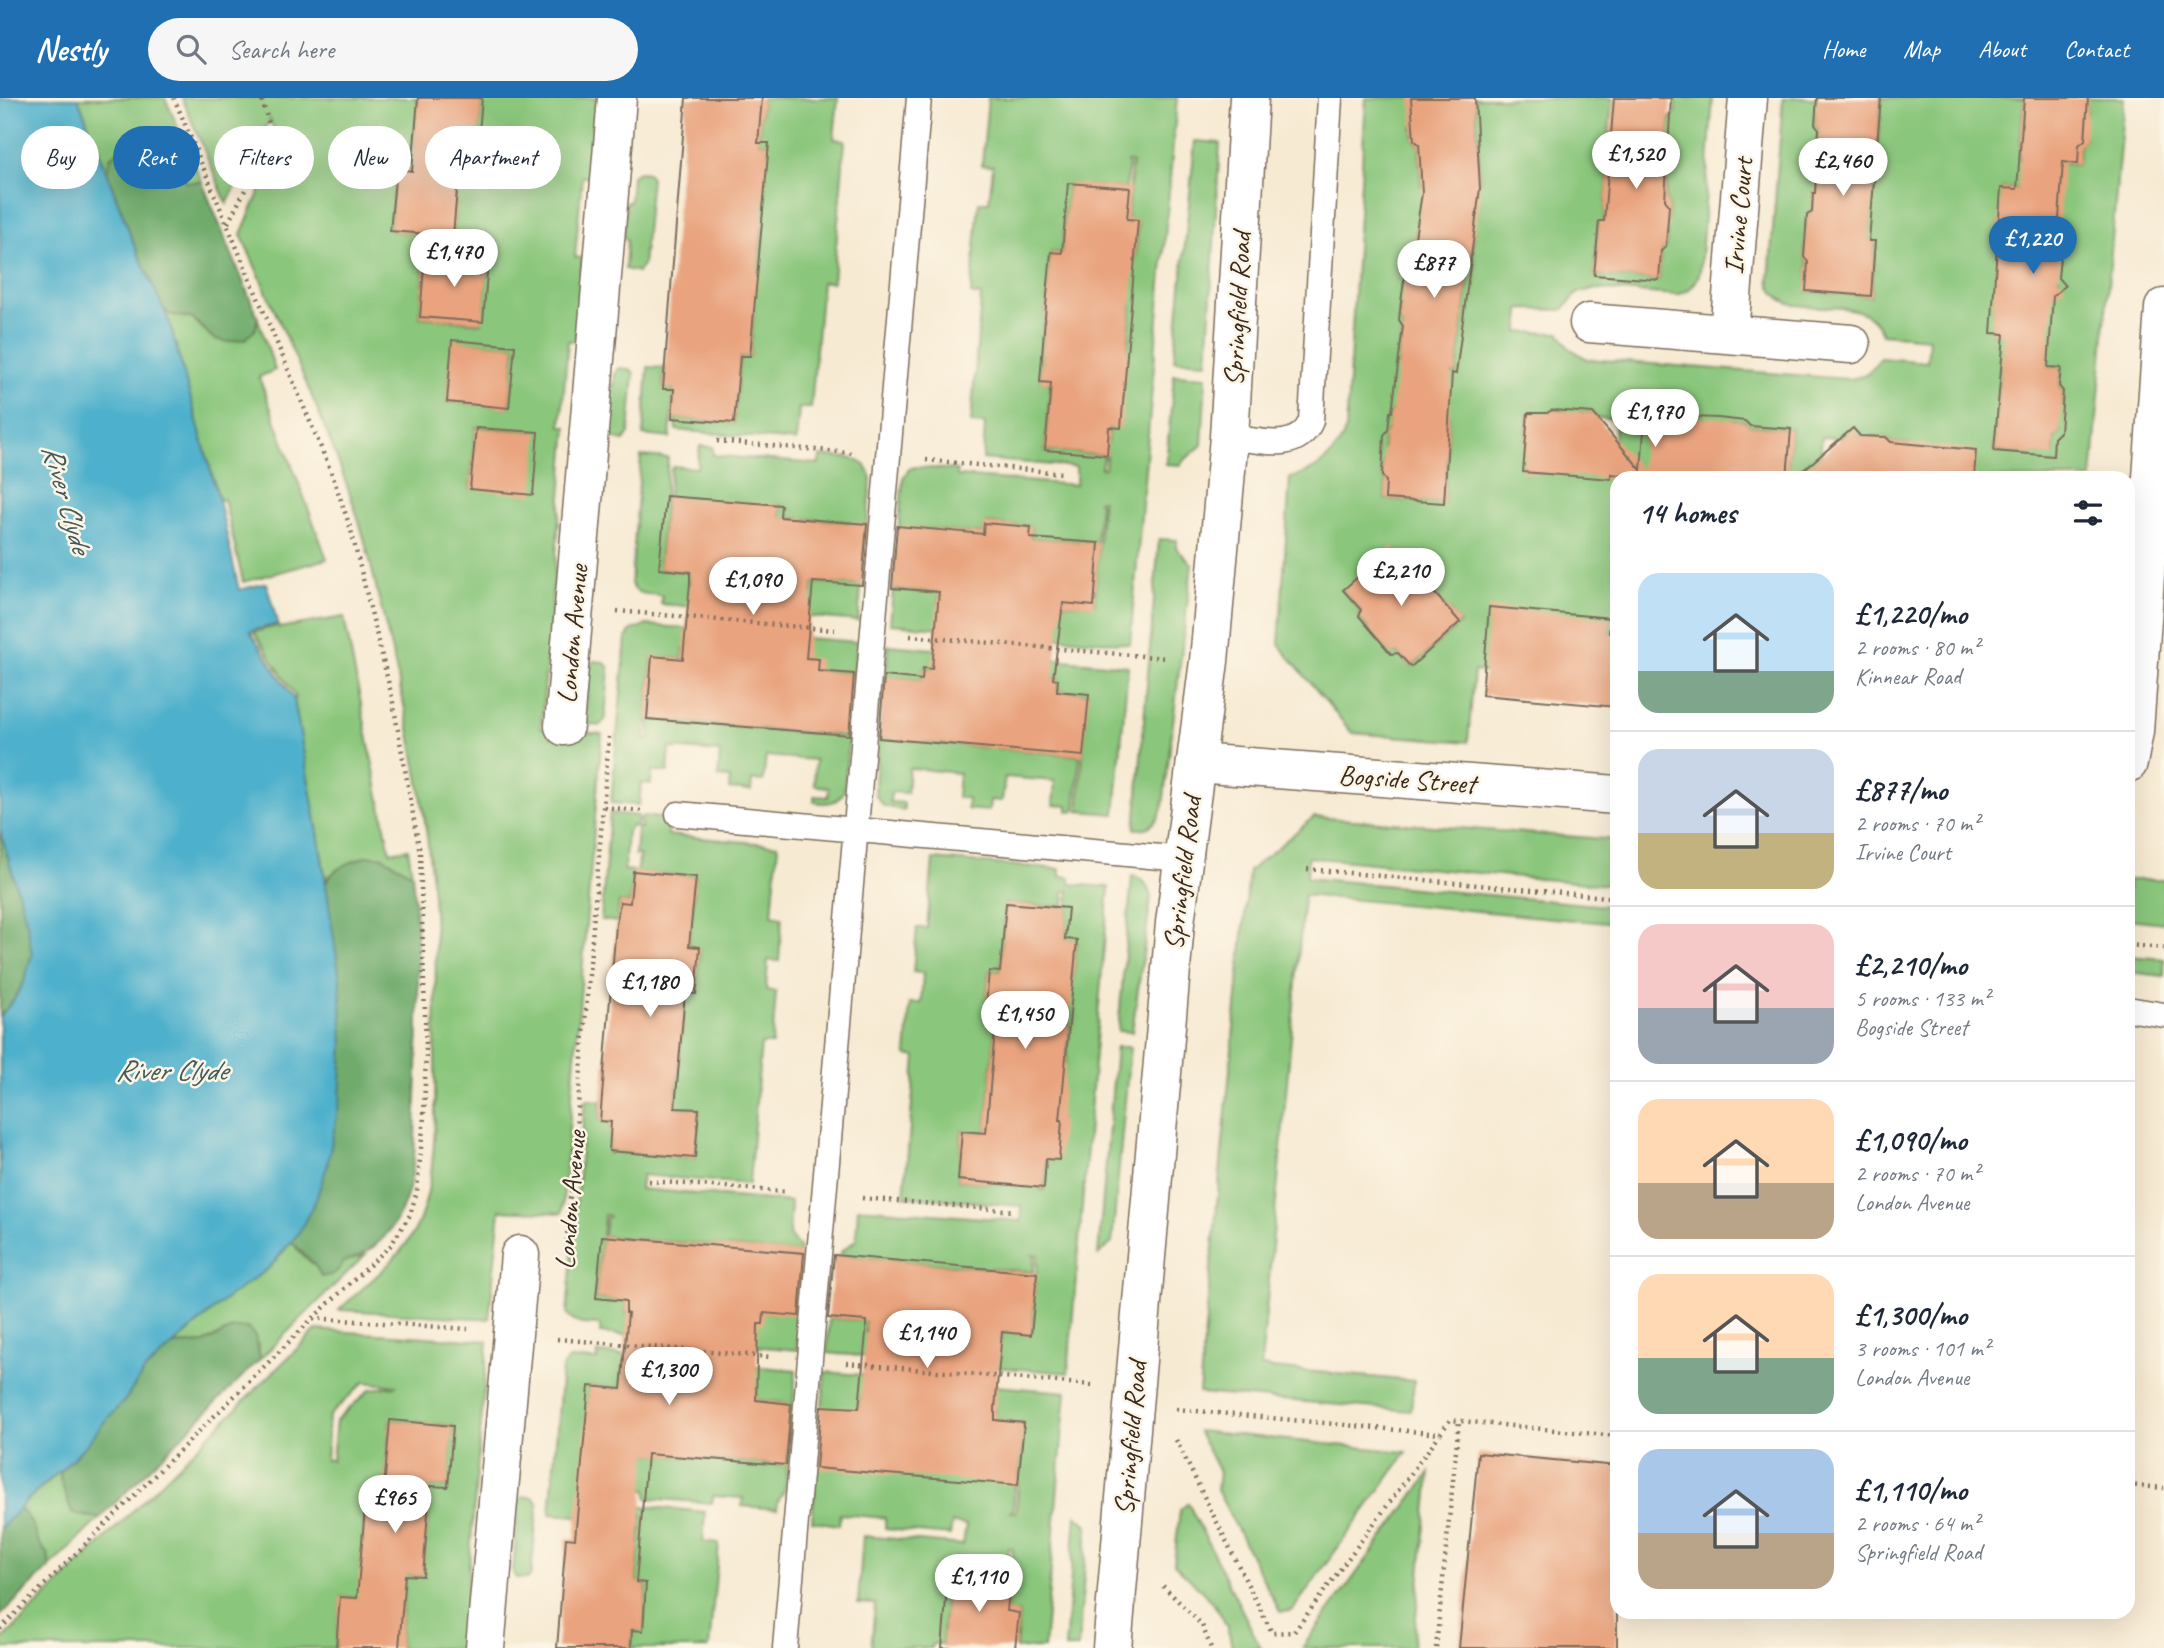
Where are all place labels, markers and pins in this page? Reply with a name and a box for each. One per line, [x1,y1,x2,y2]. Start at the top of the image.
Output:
pin: £1,520 [1579,132,1693,191]
pin: £2,460 [1786,139,1900,198]
pin: £1,220 [1976,216,2090,276]
pin: £1,470 [397,230,511,289]
pin: £877 [1393,240,1475,300]
pin: £1,970 [1598,390,1712,449]
pin: £2,210 [1344,548,1458,608]
pin: £1,090 [696,558,810,617]
pin: £1,180 [593,960,707,1019]
pin: £1,450 [968,992,1082,1051]
pin: £1,140 [870,1310,984,1370]
pin: £1,300 [612,1348,726,1407]
pin: £965 [354,1476,436,1535]
pin: £1,110 [922,1554,1036,1614]

